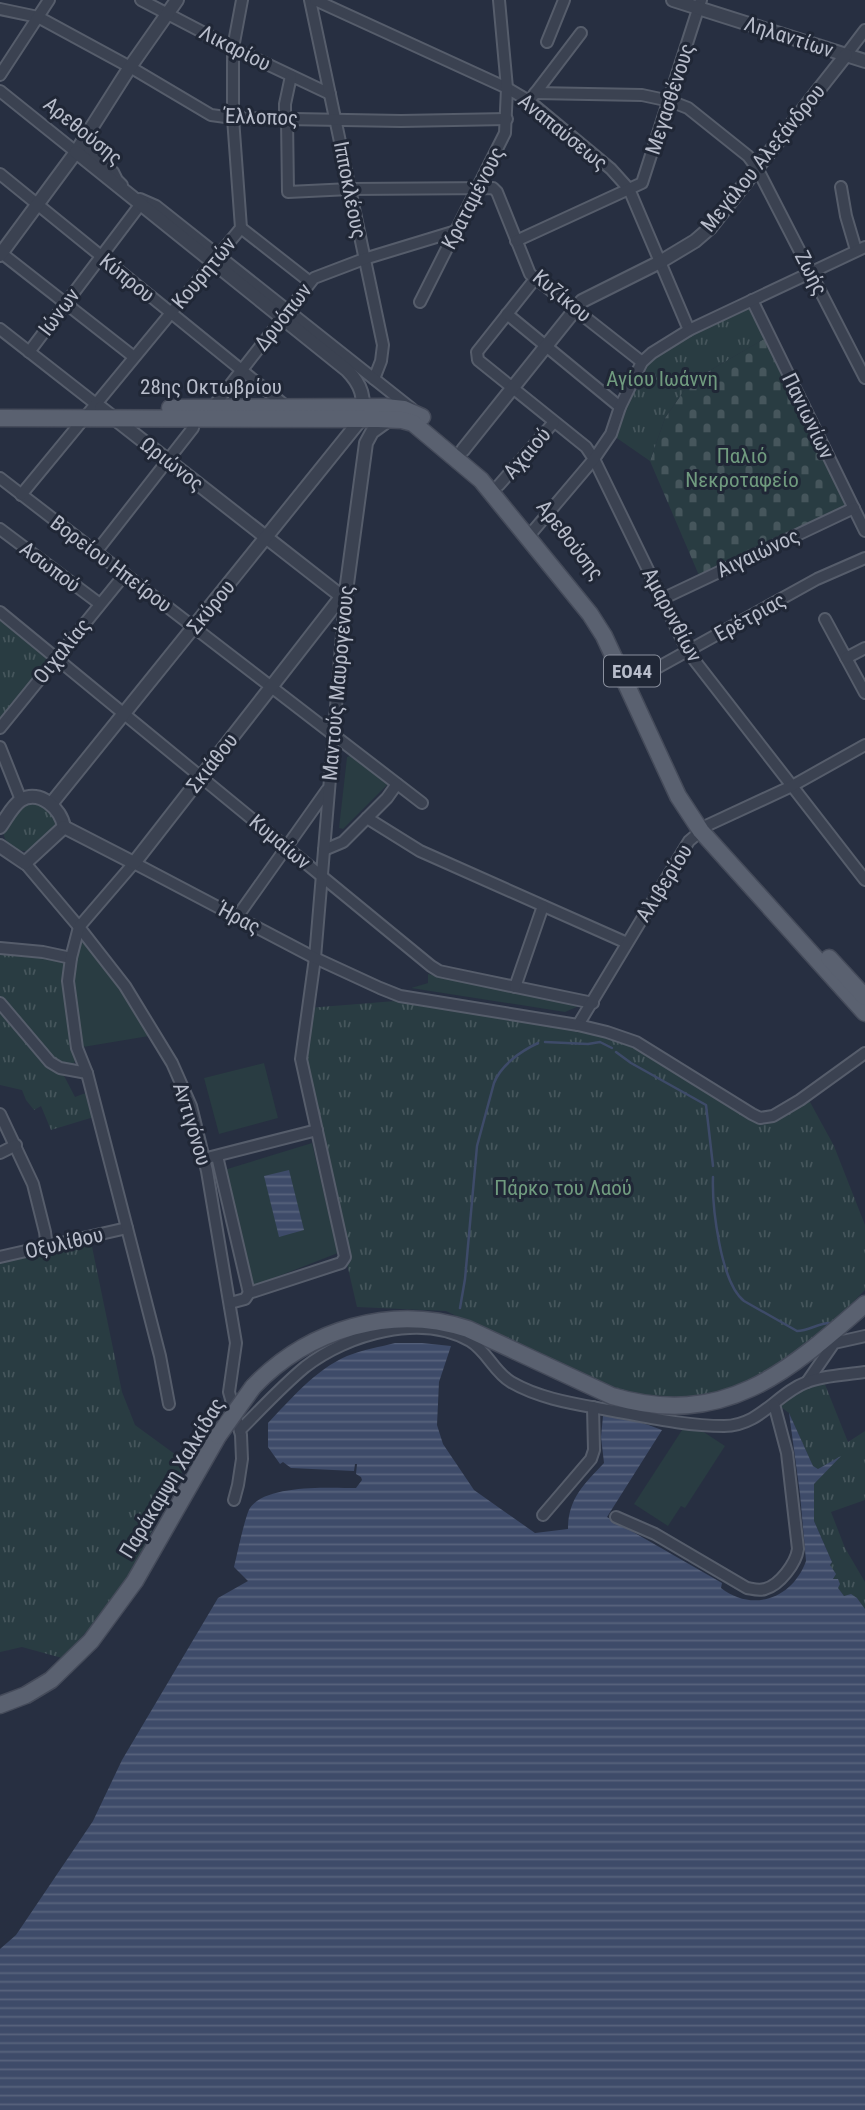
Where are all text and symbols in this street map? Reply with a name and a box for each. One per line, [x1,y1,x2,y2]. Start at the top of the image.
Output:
street label: Ληλαντίων [742,11,836,63]
street label: Λικαρίου [195,20,275,76]
street label: Μεγασθένους [641,40,699,158]
street label: Μεγάλου Αλεξάνδρου [696,79,830,237]
street label: Αναπαύσεως [514,89,612,175]
street label: Αρεθούσης [39,92,127,170]
street label: Έλλοπος [223,104,298,130]
street label: Ιπποκλέους [329,139,371,241]
street label: Κραταμένους [437,143,509,253]
street label: Κουρητών [167,232,241,314]
street label: Ζωής [790,247,832,299]
street label: Κύπρου [95,249,159,307]
street label: Κυζίκου [528,265,596,327]
street label: Δρυόπων [249,279,317,355]
street label: Ιώνων [33,284,85,340]
park label: Αγίου Ιωάννη [606,367,718,391]
street label: Πανιωνίων [777,369,839,463]
street label: 28ης Οκτωβρίου [140,375,282,399]
street label: Αχαιού [498,423,556,483]
street label: Ωριώνος [136,432,208,496]
park label: Παλιό Νεκροταφείο [685,444,799,492]
street label: Αρεθούσης [531,495,609,585]
street label: Βορείου Ηπείρου [46,511,176,617]
street label: Αιγαιώνος [713,523,803,583]
street label: Ασωπού [15,537,85,597]
street label: Αμαρυνθίων [637,564,707,666]
street label: Σκύρου [182,575,240,639]
street label: Μαντούς Μαυρογένους [318,584,358,782]
street label: Ερέτριας [710,588,790,646]
street label: Οιχαλίας [29,614,95,688]
road number: ΕΟ44 [604,656,660,686]
street label: Σκιάθου [181,729,243,797]
street label: Κυμαίων [245,810,315,874]
street label: Αλιβερίου [631,840,697,926]
street label: Ήρας [213,896,264,939]
street label: Αντιγόνου [168,1080,216,1168]
park label: Πάρκο του Λαού [494,1176,632,1200]
street label: Οξυλίθου [23,1222,105,1264]
street label: Παράκαμψη Χαλκίδας [115,1393,229,1563]

